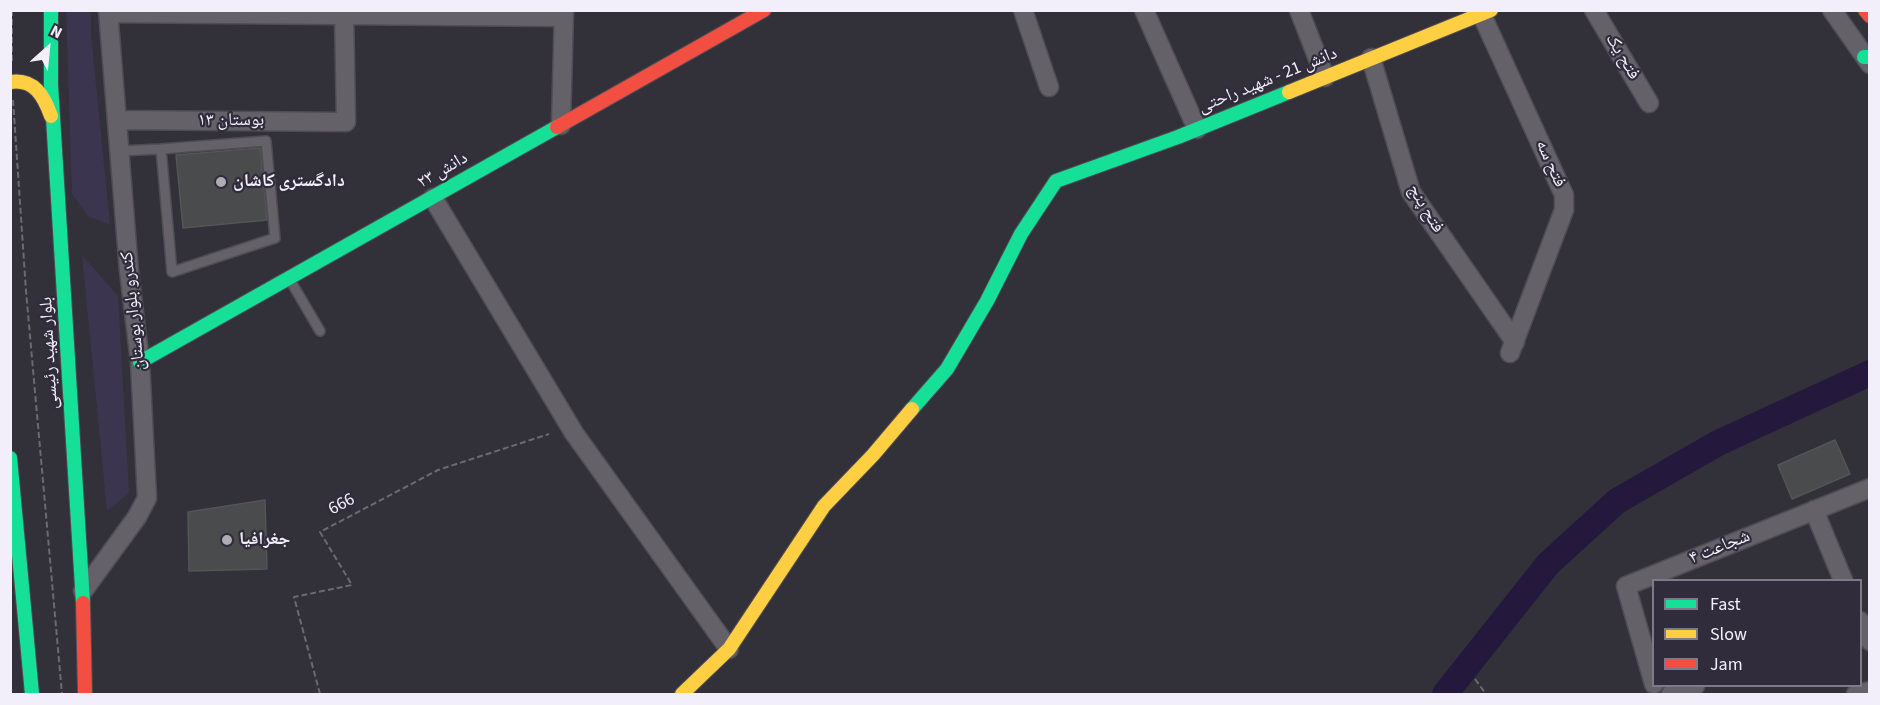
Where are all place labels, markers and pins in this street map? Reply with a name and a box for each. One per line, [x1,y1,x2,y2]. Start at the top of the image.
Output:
place label: دادگستری کاشان [233,171,345,193]
marker: دادگستری کاشان [214,175,228,189]
place label: جغرافیا [239,529,290,551]
marker: جغرافیا [220,533,234,547]

